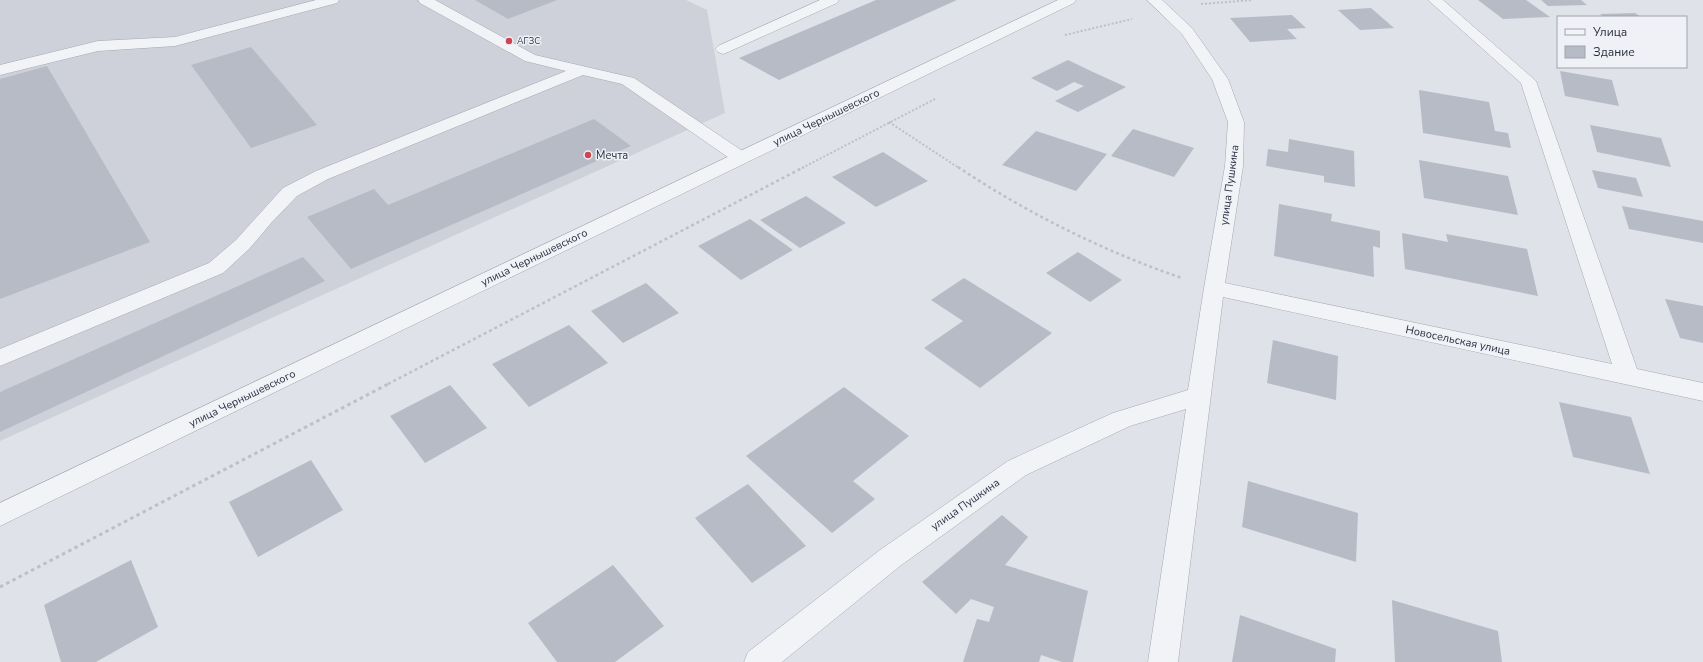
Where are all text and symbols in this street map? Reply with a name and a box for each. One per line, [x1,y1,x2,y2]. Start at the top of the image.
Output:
legend [1557,16,1687,68]
text: Улица [1592,24,1627,40]
place label: АГЗС [517,35,540,47]
marker: АГЗС [504,36,514,46]
text: Здание [1593,44,1635,60]
street label: улица Чернышевского [770,85,882,150]
street label: улица Пушкина [1216,144,1243,226]
place label: Мечта [596,148,628,163]
marker: Мечта [583,150,593,160]
street label: улица Чернышевского [478,225,590,290]
street label: Новосельская улица [1404,322,1512,359]
street label: улица Чернышевского [186,366,298,431]
street label: улица Пушкина [928,475,1003,534]

